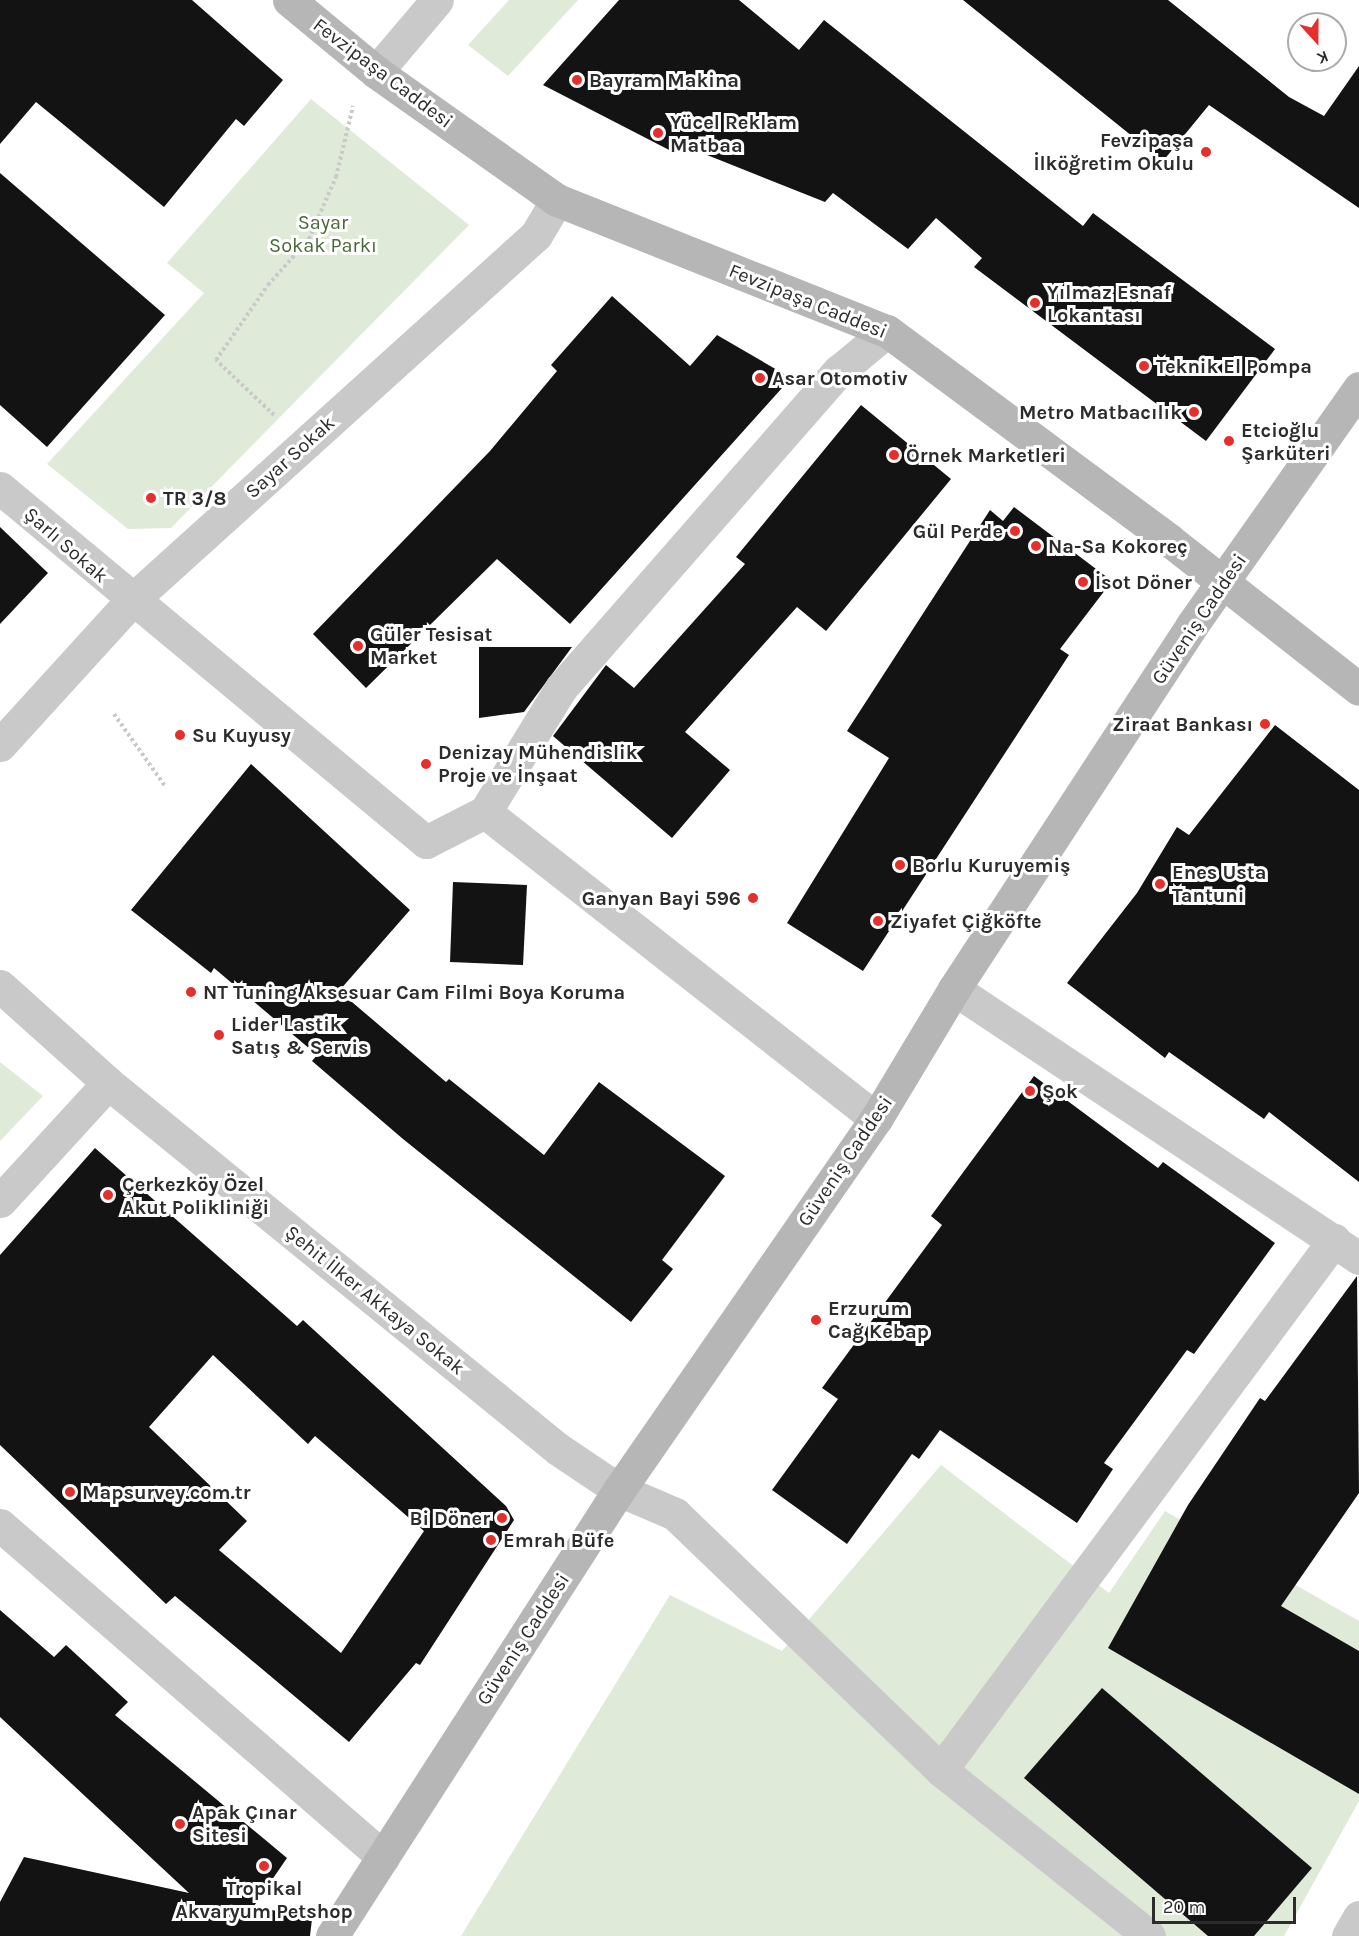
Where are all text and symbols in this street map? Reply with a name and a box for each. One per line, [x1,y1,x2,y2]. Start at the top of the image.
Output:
north arrow [1287,12,1347,72]
street label: Fevzipaşa Caddesi [309,13,457,133]
text: K [1315,47,1331,68]
place label: Bayram Makina [589,68,739,92]
marker: Bayram Makina [570,73,584,87]
place label: Yücel Reklam Matbaa [670,110,797,157]
marker: Yücel Reklam Matbaa [651,126,665,140]
place label: Fevzipaşa İlköğretim Okulu [1033,128,1194,175]
marker: Fevzipaşa İlköğretim Okulu [1199,145,1213,159]
park label: Sayar Sokak Parkı [269,211,377,258]
street label: Fevzipaşa Caddesi [725,258,891,344]
place label: Yılmaz Esnaf Lokantası [1047,280,1171,327]
marker: Yılmaz Esnaf Lokantası [1028,296,1042,310]
place label: Teknik El Pompa [1156,354,1312,378]
marker: Teknik El Pompa [1137,359,1151,373]
place label: Asar Otomotiv [772,366,908,390]
marker: Asar Otomotiv [753,371,767,385]
place label: Metro Matbacılık [1019,400,1182,424]
marker: Metro Matbacılık [1187,405,1201,419]
street label: Sayar Sokak [240,411,340,503]
place label: Etcioğlu Şarküteri [1241,418,1331,465]
marker: Etcioğlu Şarküteri [1222,434,1236,448]
place label: Örnek Marketleri [906,443,1066,467]
marker: Örnek Marketleri [887,448,901,462]
place label: TR 3/8 [163,486,226,510]
marker: TR 3/8 [144,491,158,505]
street label: Şarlı Sokak [19,502,113,588]
place label: Gül Perde [913,519,1003,543]
marker: Gül Perde [1008,524,1022,538]
place label: Na-Sa Kokoreç [1048,534,1188,558]
marker: Na-Sa Kokoreç [1029,539,1043,553]
street label: Güveniş Caddesi [1146,549,1252,689]
place label: İsot Döner [1095,570,1192,594]
marker: İsot Döner [1076,575,1090,589]
place label: Güler Tesisat Market [370,622,492,669]
marker: Güler Tesisat Market [351,639,365,653]
place label: Ziraat Bankası [1112,712,1253,736]
marker: Ziraat Bankası [1258,717,1272,731]
place label: Su Kuyusy [192,723,291,747]
marker: Su Kuyusy [173,728,187,742]
place label: Denizay Mühendislik Proje ve İnşaat [438,740,637,787]
marker: Denizay Mühendislik Proje ve İnşaat [419,757,433,771]
place label: Borlu Kuruyemiş [912,853,1071,877]
marker: Borlu Kuruyemiş [893,858,907,872]
place label: Enes Usta Tantuni [1172,861,1266,908]
marker: Enes Usta Tantuni [1153,877,1167,891]
place label: Ganyan Bayi 596 [582,886,741,910]
marker: Ganyan Bayi 596 [746,891,760,905]
place label: Ziyafet Çiğköfte [890,909,1042,933]
marker: Ziyafet Çiğköfte [871,914,885,928]
place label: NT Tuning Aksesuar Cam Filmi Boya Koruma [203,980,625,1004]
marker: NT Tuning Aksesuar Cam Filmi Boya Koruma [184,985,198,999]
place label: Lider Lastik Satış & Servis [231,1012,369,1059]
marker: Lider Lastik Satış & Servis [212,1028,226,1042]
place label: Şok [1042,1079,1078,1103]
marker: Şok [1023,1084,1037,1098]
street label: Güveniş Caddesi [792,1091,898,1231]
place label: Çerkezköy Özel Akut Polikliniği [122,1172,269,1219]
marker: Çerkezköy Özel Akut Polikliniği [99,1186,117,1204]
street label: Şehit İlker Akkaya Sokak [280,1220,470,1380]
place label: Erzurum Cağ Kebap [828,1296,929,1343]
marker: Erzurum Cağ Kebap [809,1313,823,1327]
place label: Mapsurvey.com.tr [82,1480,251,1504]
marker: Mapsurvey.com.tr [63,1485,77,1499]
place label: Bi Döner [409,1506,490,1530]
marker: Bi Döner [495,1511,509,1525]
place label: Emrah Büfe [503,1528,614,1552]
marker: Emrah Büfe [484,1533,498,1547]
street label: Güveniş Caddesi [471,1569,575,1709]
place label: Apak Çınar Sitesi [192,1800,297,1847]
marker: Apak Çınar Sitesi [173,1817,187,1831]
marker: Tropikal Akvaryum Petshop [257,1859,271,1873]
place label: Tropikal Akvaryum Petshop [175,1876,353,1923]
scale bar [1155,1885,1299,1923]
text: 20 m [1163,1896,1205,1918]

